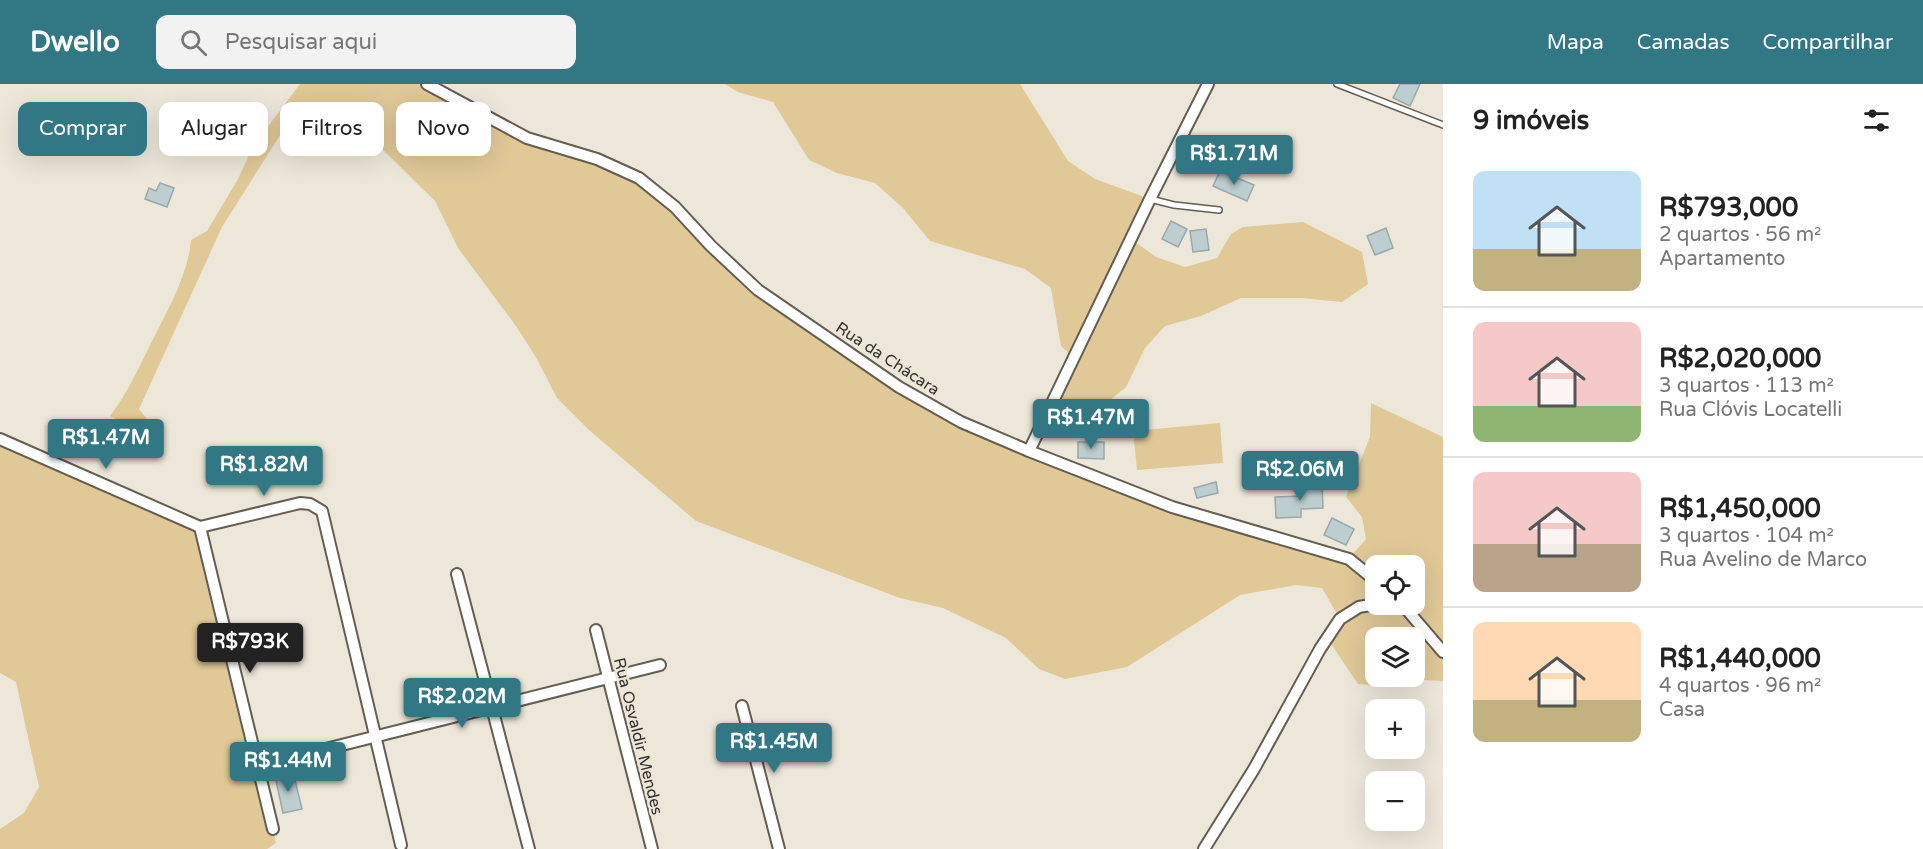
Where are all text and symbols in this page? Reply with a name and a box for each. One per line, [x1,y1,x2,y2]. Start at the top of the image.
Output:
search box [156,15,576,69]
text: Dwello [30,25,120,59]
icon: search [177,26,210,59]
text: Pesquisar aqui [225,29,377,55]
text: Mapa [1547,30,1604,55]
text: Camadas [1637,30,1729,55]
text: Compartilhar [1762,30,1893,55]
chip: Comprar [18,102,147,156]
chip: Alugar [159,102,268,156]
chip: Filtros [280,102,384,156]
chip: Novo [396,102,491,156]
icon: filters [1860,104,1893,137]
text: 9 imóveis [1473,105,1589,136]
pin: R$1.71M [1179,135,1289,186]
text: R$1.71M [1190,142,1278,166]
text: R$793,000 [1659,192,1798,223]
icon: home [1521,195,1593,267]
text: 2 quartos · 56 m² [1659,223,1821,247]
text: Apartamento [1659,247,1785,271]
street label: Rua da Chácara [832,318,943,400]
text: R$2,020,000 [1659,343,1821,374]
icon: home [1521,346,1593,418]
text: 3 quartos · 113 m² [1659,374,1834,398]
text: Rua Clóvis Locatelli [1659,398,1842,422]
pin: R$1.47M [1036,399,1146,450]
text: R$1.47M [1047,406,1135,430]
pin: R$1.47M [51,419,161,470]
text: R$1.47M [62,426,150,450]
pin: R$1.82M [209,446,319,497]
pin: R$2.06M [1245,451,1355,502]
text: R$1.82M [220,453,308,477]
text: R$2.06M [1256,458,1344,482]
text: R$1,450,000 [1659,493,1821,524]
icon: home [1521,496,1593,568]
text: 3 quartos · 104 m² [1659,524,1834,548]
text: Rua Avelino de Marco [1659,548,1867,572]
map controls [1365,555,1425,831]
button: locate [1365,555,1425,615]
pin: R$793K [201,623,299,674]
button: layers [1365,627,1425,687]
text: R$793K [211,630,289,654]
text: R$1,440,000 [1659,643,1821,674]
icon: home [1521,646,1593,718]
street label: Rua Osvaldir Mendes [609,656,667,817]
text: 4 quartos · 96 m² [1659,674,1821,698]
pin: R$2.02M [407,678,517,729]
text: R$2.02M [418,685,506,709]
text: Casa [1659,698,1705,722]
button: + [1365,699,1425,759]
pin: R$1.45M [719,723,829,774]
text: R$1.45M [730,730,818,754]
pin: R$1.44M [233,742,343,793]
text: R$1.44M [244,749,332,773]
button: − [1365,771,1425,831]

